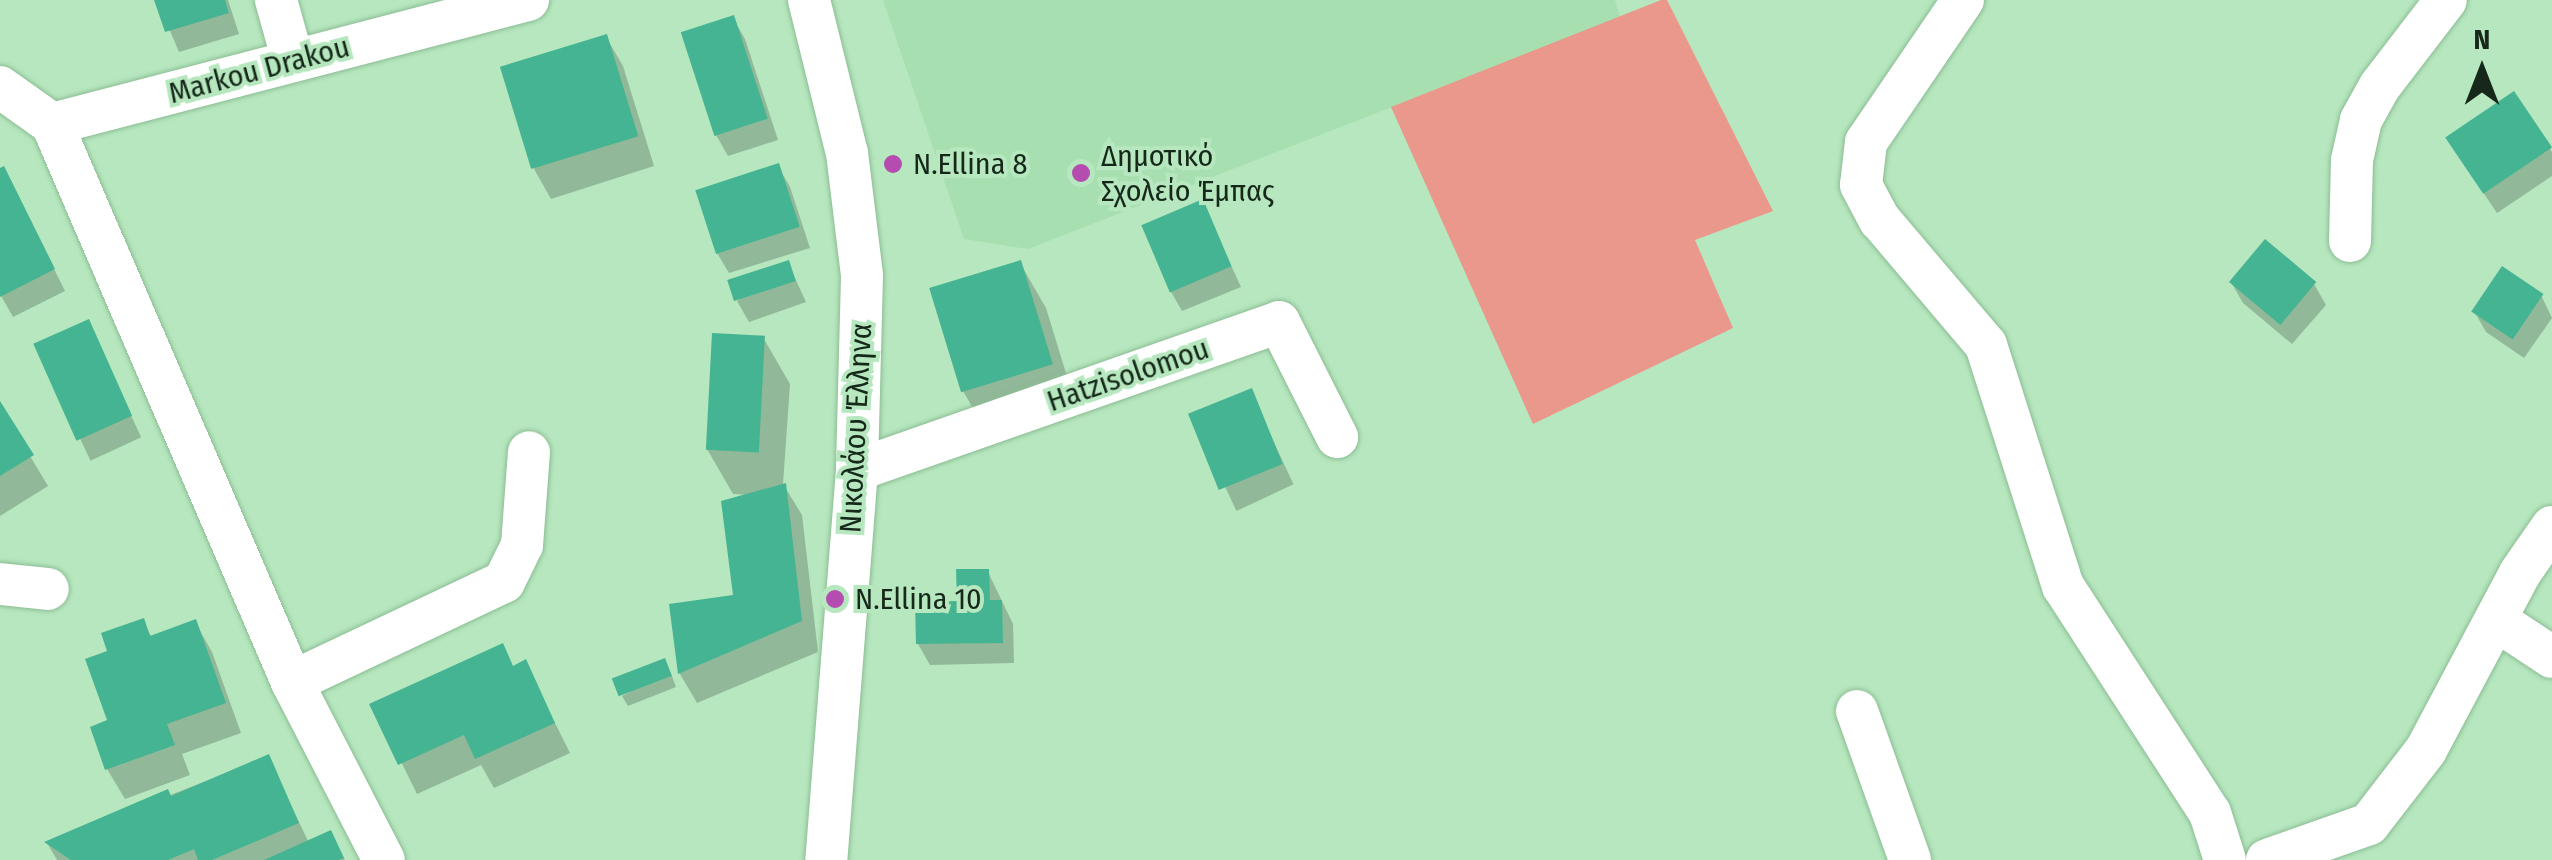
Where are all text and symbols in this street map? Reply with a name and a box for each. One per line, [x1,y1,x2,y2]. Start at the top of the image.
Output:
north arrow [2432,20,2532,120]
text: N [2474,23,2490,56]
street label: Markou Drakou [165,29,353,111]
place label: Δημοτικό Σχολείο Έμπας [1101,138,1274,208]
place label: N.Ellina 8 [913,146,1027,182]
marker: N.Ellina 8 [882,153,904,175]
marker: Δημοτικό Σχολείο Έμπας [1070,162,1092,184]
street label: Νικολάου Έλληνα [833,322,879,534]
street label: Hatzisolomou [1042,331,1214,419]
place label: N.Ellina 10 [855,581,982,617]
marker: N.Ellina 10 [824,588,846,610]

